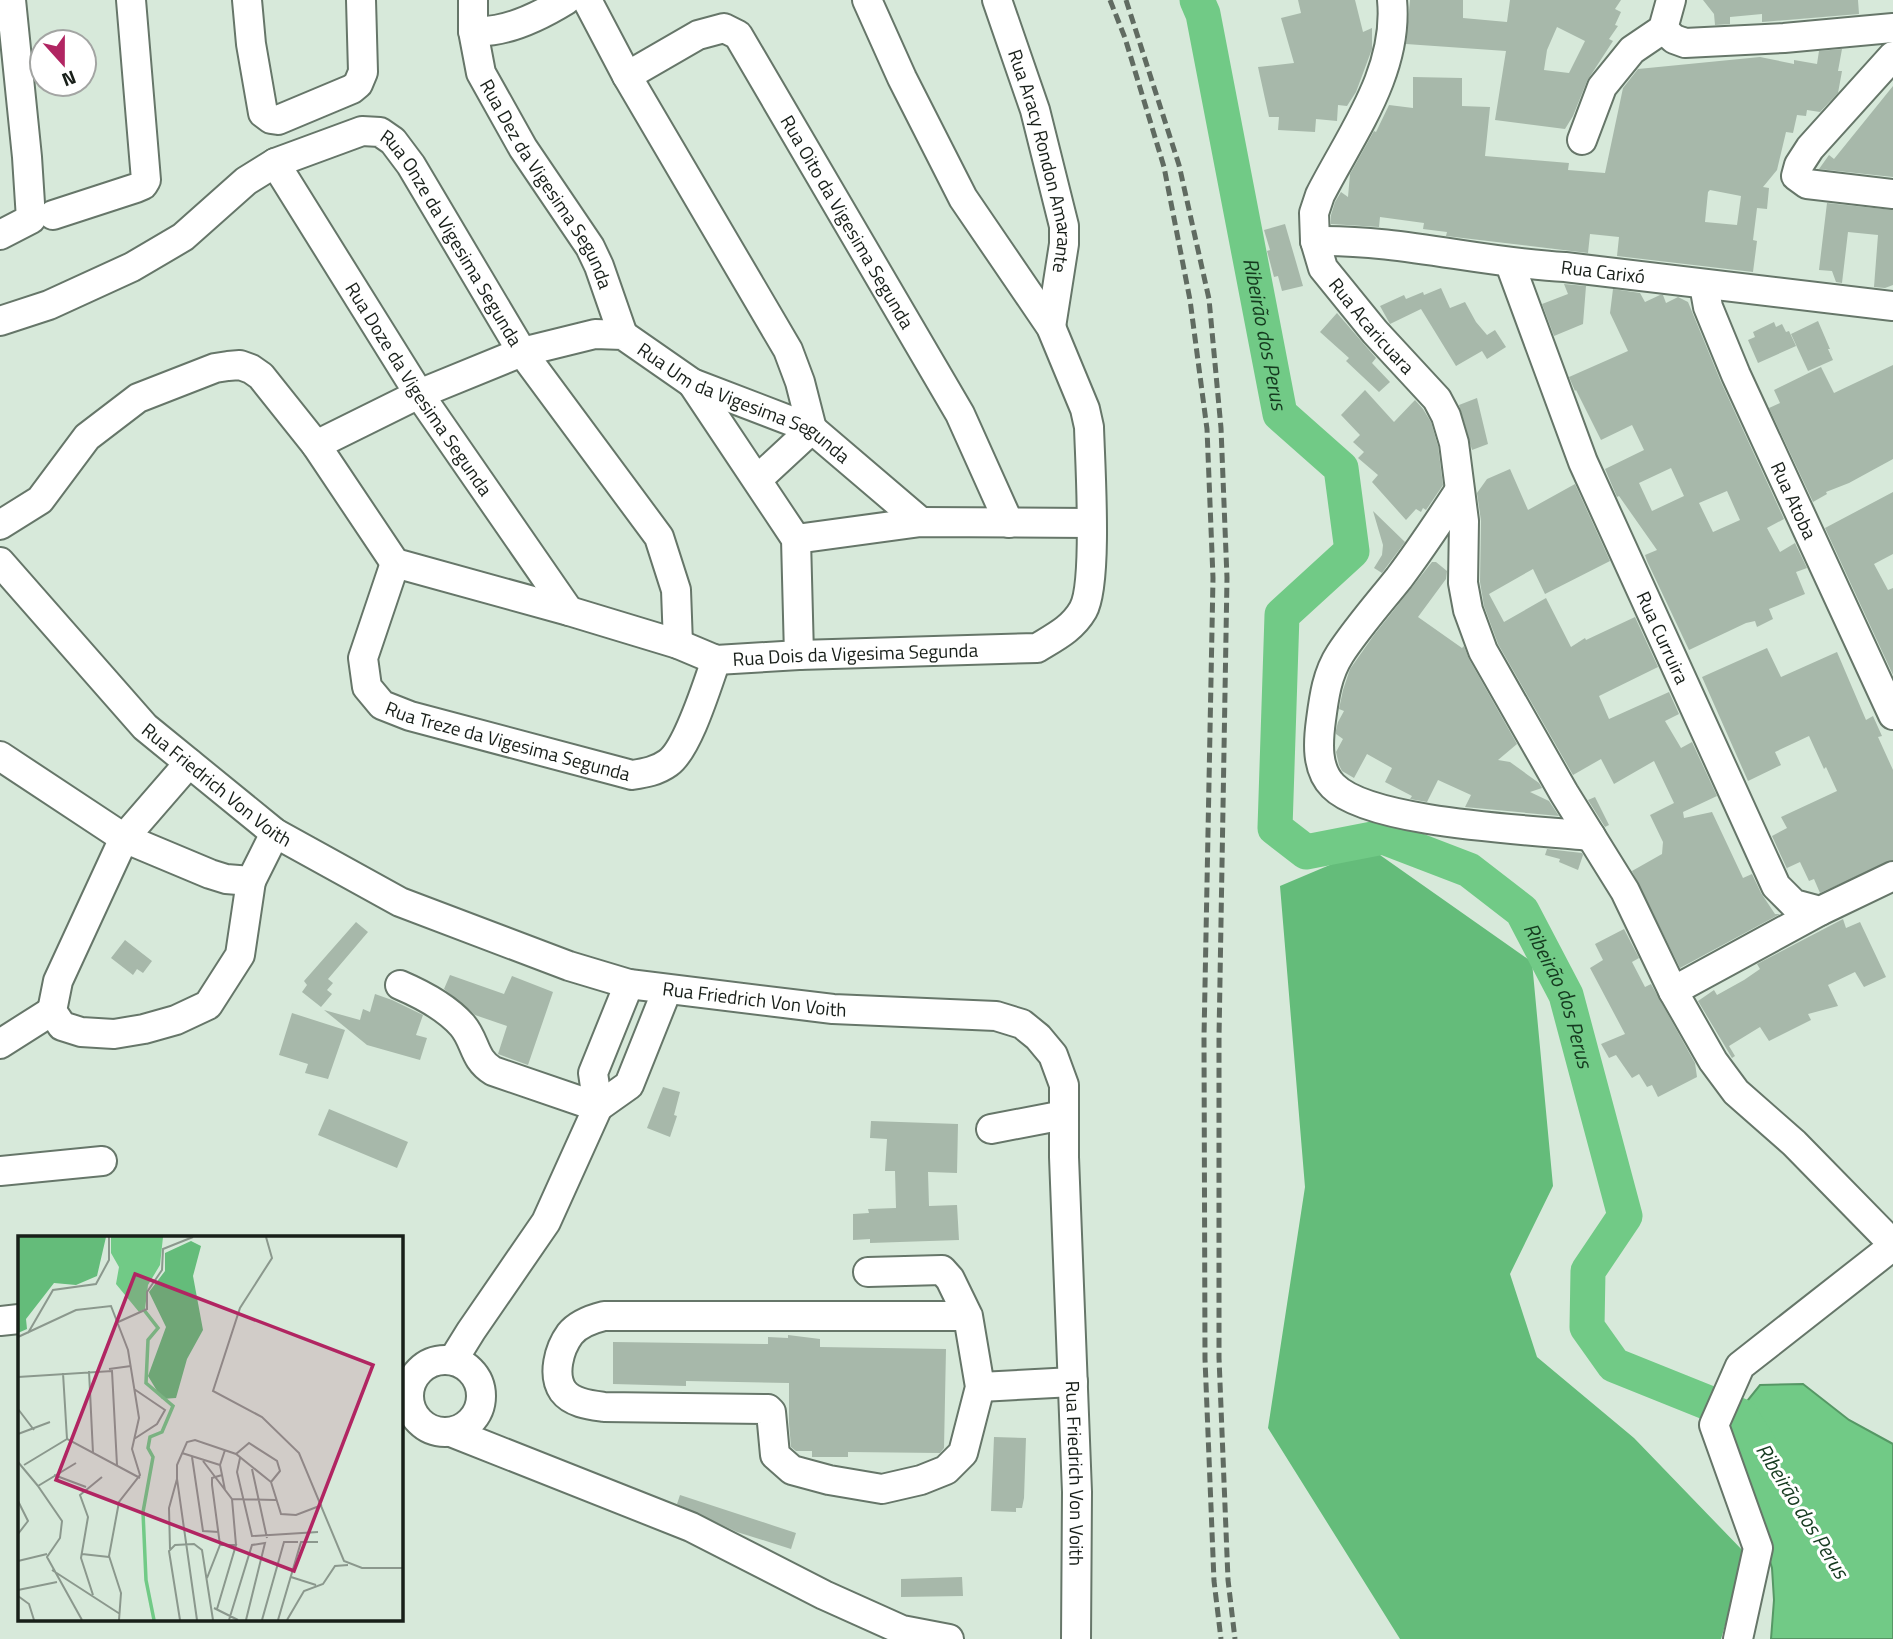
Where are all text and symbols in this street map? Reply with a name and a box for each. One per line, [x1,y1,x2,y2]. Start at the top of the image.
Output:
north arrow [28,28,98,98]
street label: Rua Aracy Rondon Amarante [1001,45,1080,275]
text: N [58,63,81,95]
street label: Rua Dez da Vigesima Segunda [473,73,621,293]
street label: Rua Oito da Vigesima Segunda [774,109,922,334]
street label: Rua Onze da Vigesima Segunda [375,122,531,352]
street label: Rua Carixó [1560,252,1647,290]
water label: Ribeirão dos Perus [1235,255,1296,414]
street label: Rua Acaricuara [1322,271,1422,381]
street label: Rua Doze da Vigesima Segunda [339,276,500,502]
street label: Rua Um da Vigesima Segunda [632,334,857,470]
street label: Rua Atoba [1764,457,1825,544]
street label: Rua Curruira [1630,586,1697,689]
street label: Rua Dois da Vigesima Segunda [732,635,979,673]
street label: Rua Treze da Vigesima Segunda [381,693,634,788]
street label: Rua Friedrich Von Voith [136,715,297,854]
water label: Ribeirão dos Perus [1516,917,1602,1073]
street label: Rua Friedrich Von Voith [661,973,847,1024]
inset map [18,1236,402,1622]
street label: Rua Friedrich Von Voith [1059,1380,1092,1566]
water label: Ribeirão dos Perus [1748,1437,1858,1586]

